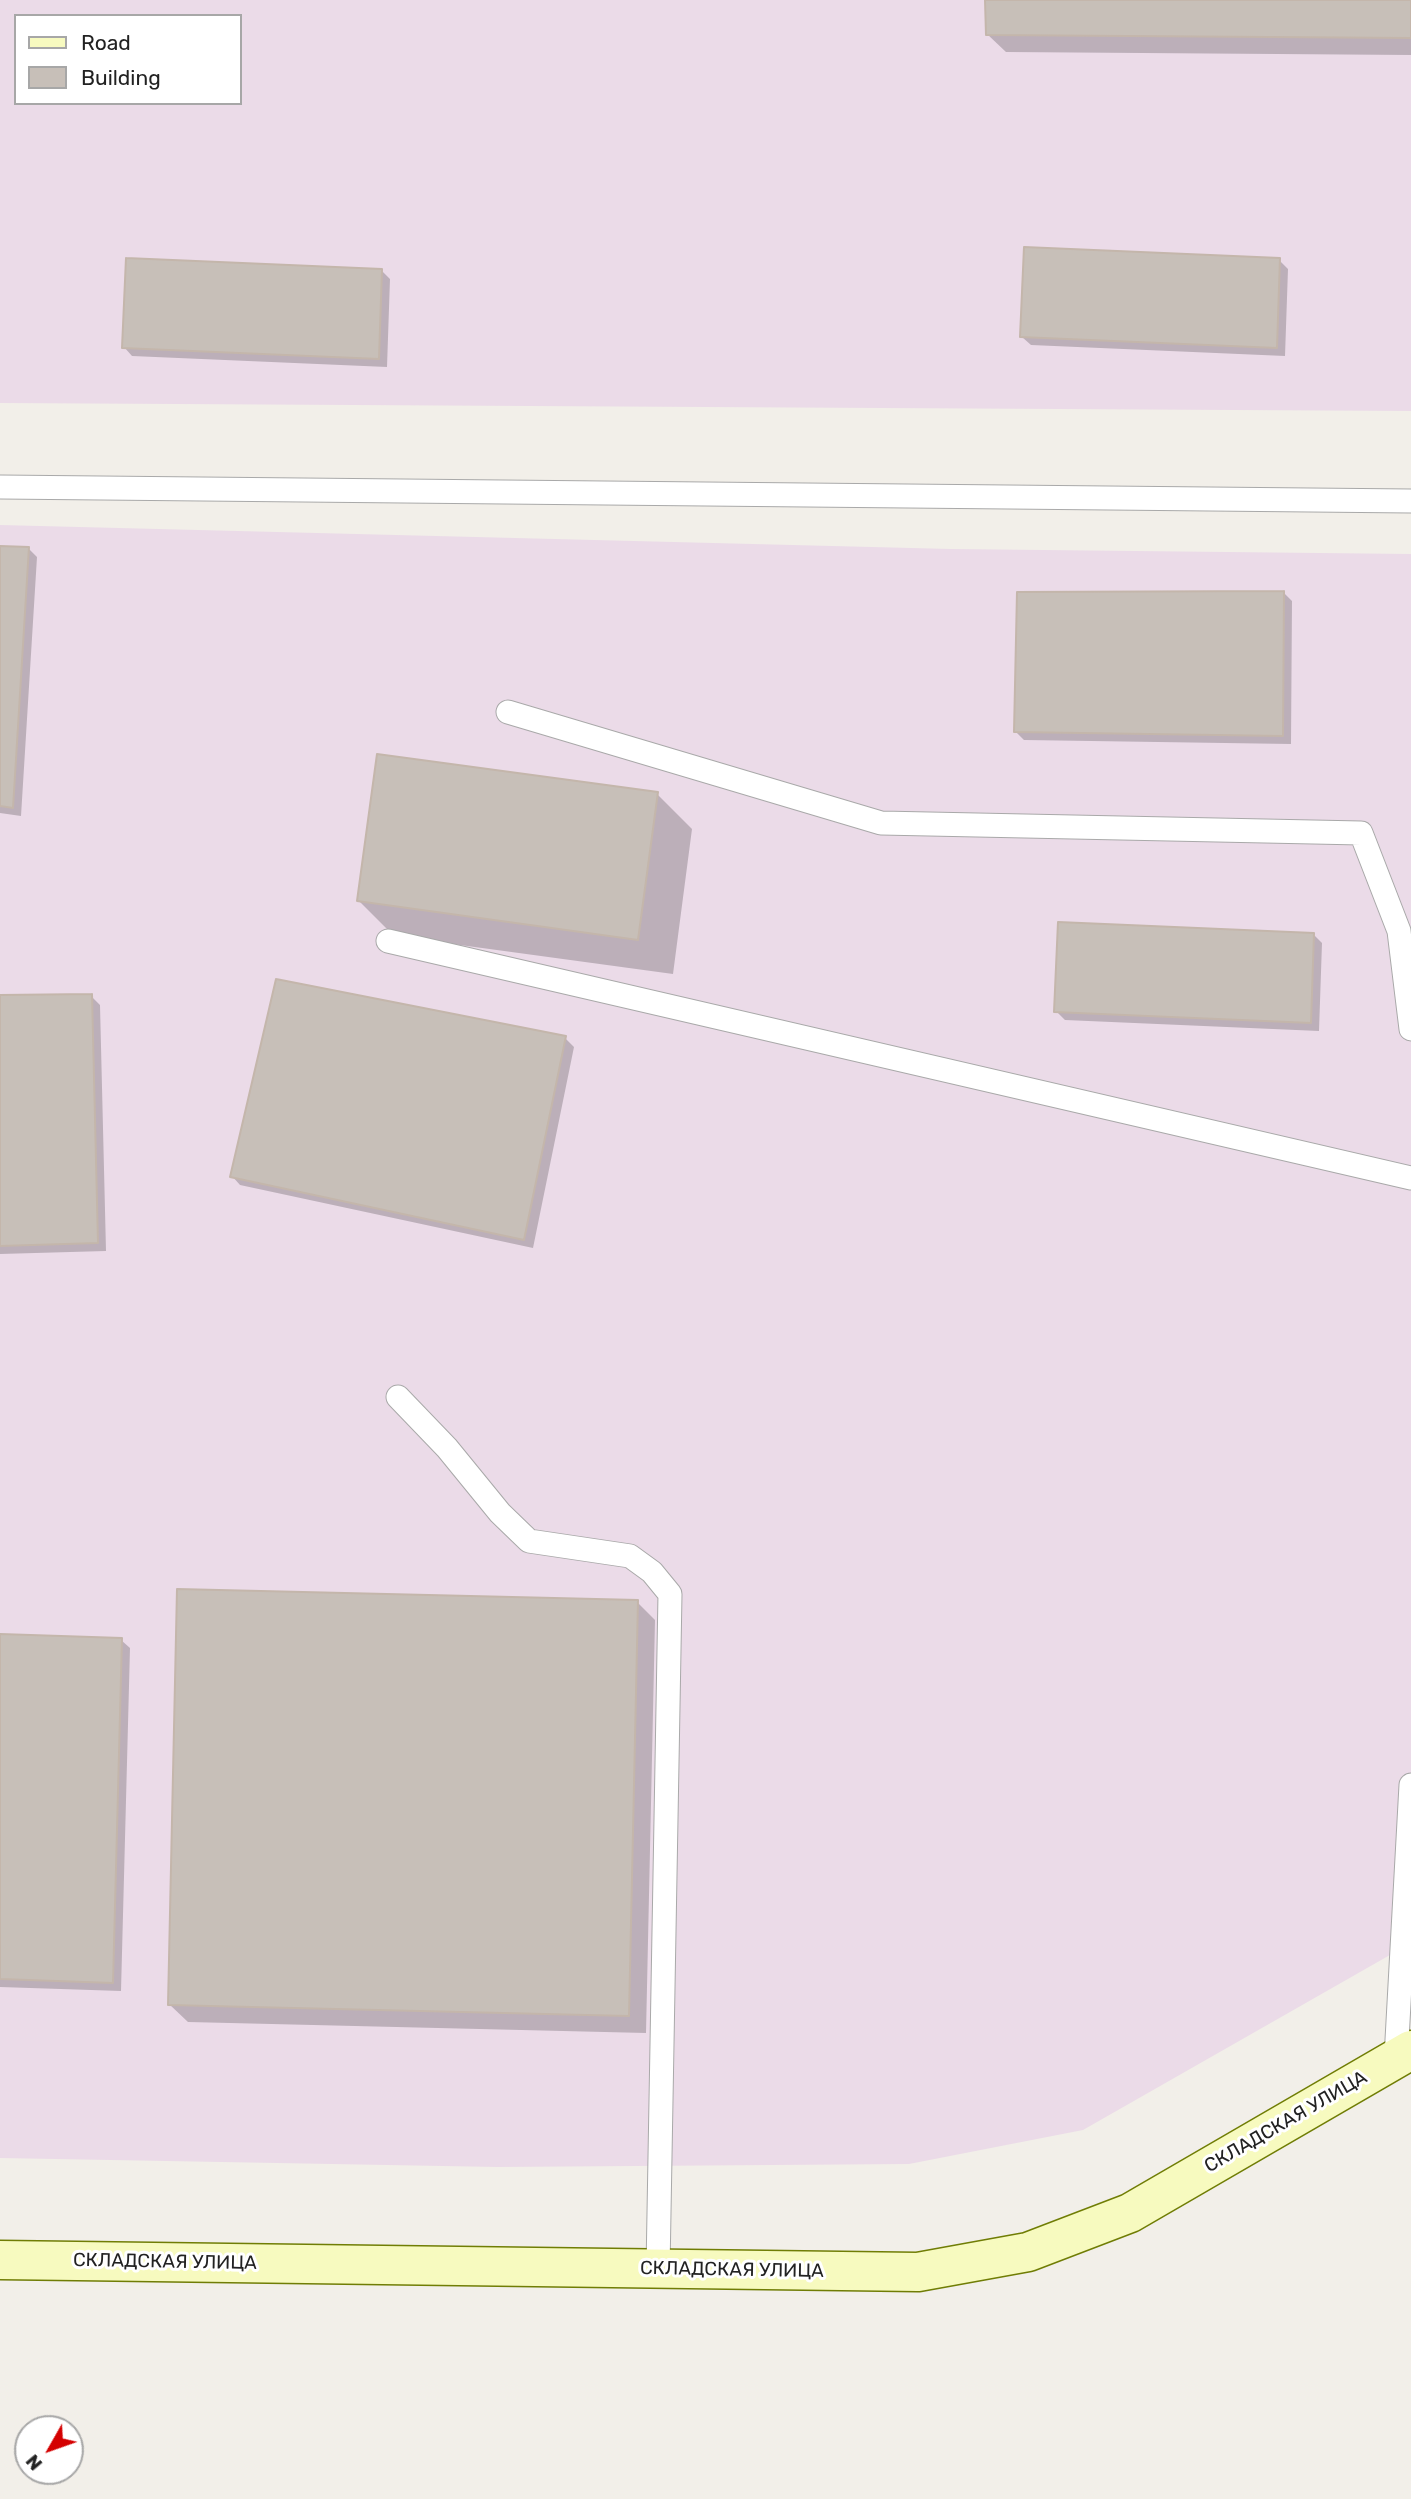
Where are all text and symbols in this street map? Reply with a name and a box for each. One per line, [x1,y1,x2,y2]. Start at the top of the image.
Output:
legend [14,14,242,105]
text: Road [81,30,131,55]
text: Building [81,65,161,90]
street label: СКЛАДСКАЯ УЛИЦА [1201,2066,1371,2178]
street label: СКЛАДСКАЯ УЛИЦА [73,2249,257,2275]
street label: СКЛАДСКАЯ УЛИЦА [640,2257,824,2283]
north arrow [14,2415,84,2485]
text: N [21,2450,47,2475]

